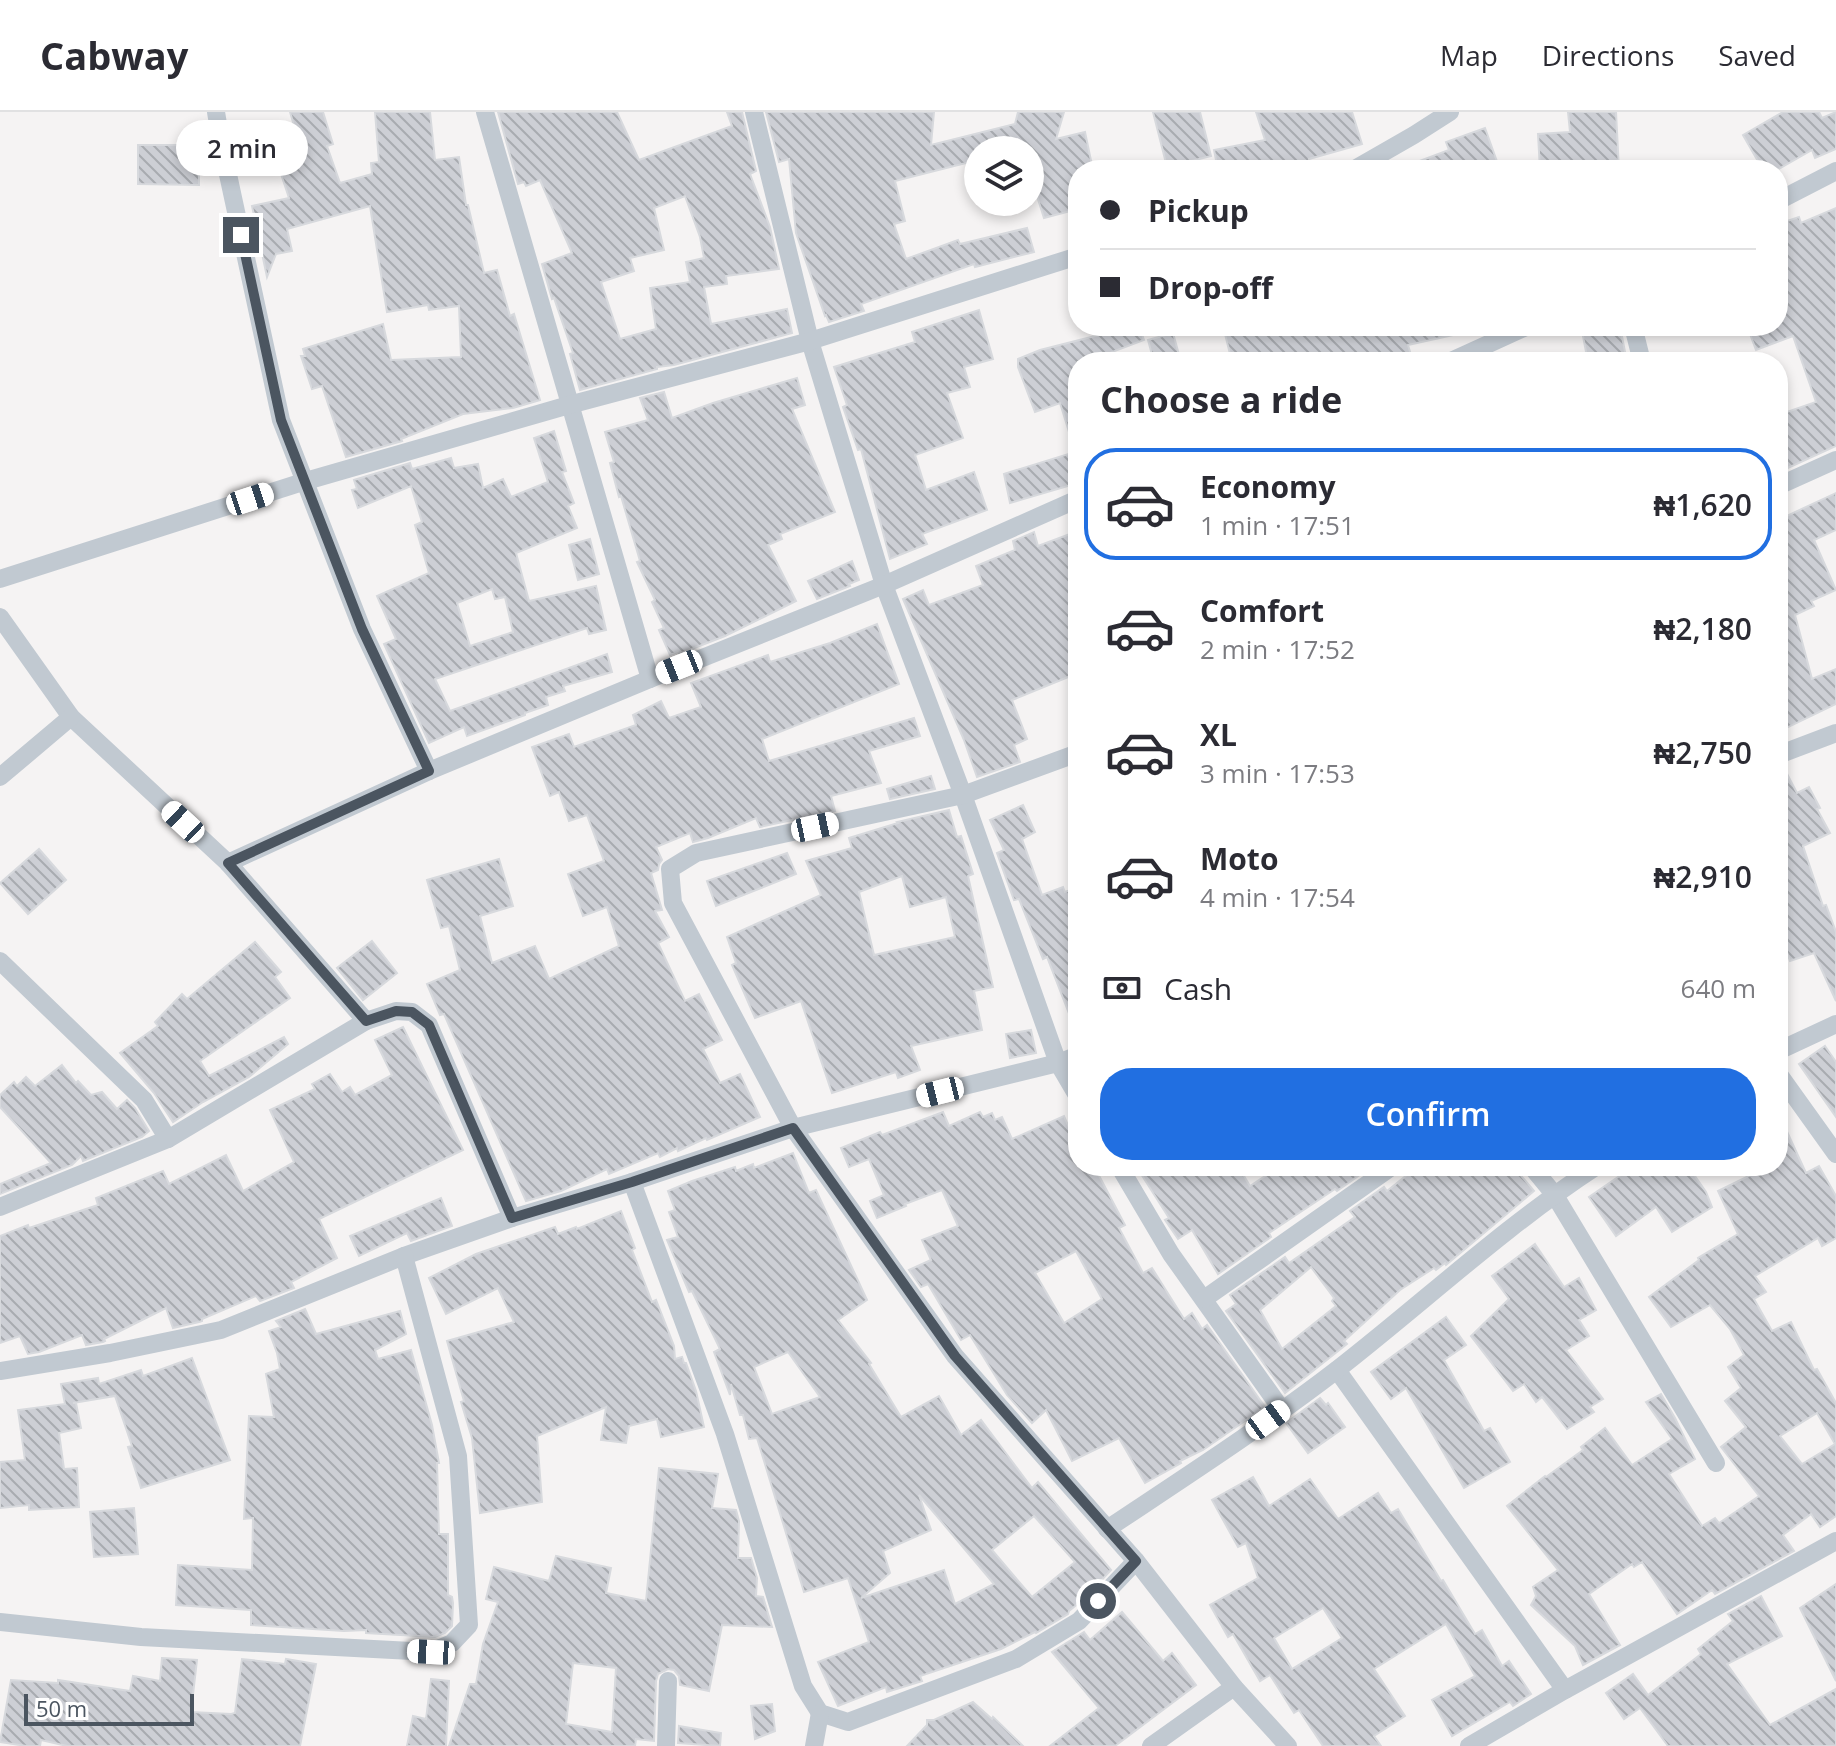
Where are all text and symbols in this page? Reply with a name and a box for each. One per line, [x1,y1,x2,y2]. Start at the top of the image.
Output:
text: Cabway [40,29,188,81]
text: Map [1440,36,1498,74]
text: Directions [1542,36,1674,74]
text: Saved [1718,36,1796,74]
callout: 2 min [175,119,307,175]
text: 2 min [207,130,277,166]
map controls [964,136,1044,216]
button: layers [964,136,1044,216]
text: Pickup [1148,190,1249,231]
route end [223,217,259,253]
text: Drop-off [1148,267,1273,308]
text: Choose a ride [1100,375,1342,424]
text: Economy [1200,466,1336,507]
icon: car [1104,468,1176,540]
car [223,480,277,518]
text: ₦1,620 [1654,484,1752,525]
text: 1 min · 17:51 [1200,507,1355,543]
text: Comfort [1200,590,1324,631]
icon: car [1104,592,1176,664]
text: ₦2,180 [1654,608,1752,649]
text: 2 min · 17:52 [1200,631,1355,667]
car [652,647,706,687]
text: XL [1200,714,1237,755]
icon: car [1104,716,1176,788]
text: ₦2,750 [1654,732,1752,773]
text: 3 min · 17:53 [1200,755,1355,791]
car [157,797,209,847]
car [789,810,841,844]
text: Moto [1200,838,1278,879]
icon: car [1104,840,1176,912]
text: ₦2,910 [1654,856,1752,897]
text: 4 min · 17:54 [1200,879,1355,915]
icon: cash [1100,966,1144,1010]
text: Cash [1164,968,1232,1009]
text: 640 m [1681,970,1756,1006]
button: Confirm [1100,1068,1756,1160]
car [914,1075,966,1109]
car [1242,1396,1294,1444]
route start [1080,1583,1116,1619]
car [406,1639,456,1665]
scale bar [24,1690,194,1726]
text: 50 m [36,1693,87,1723]

